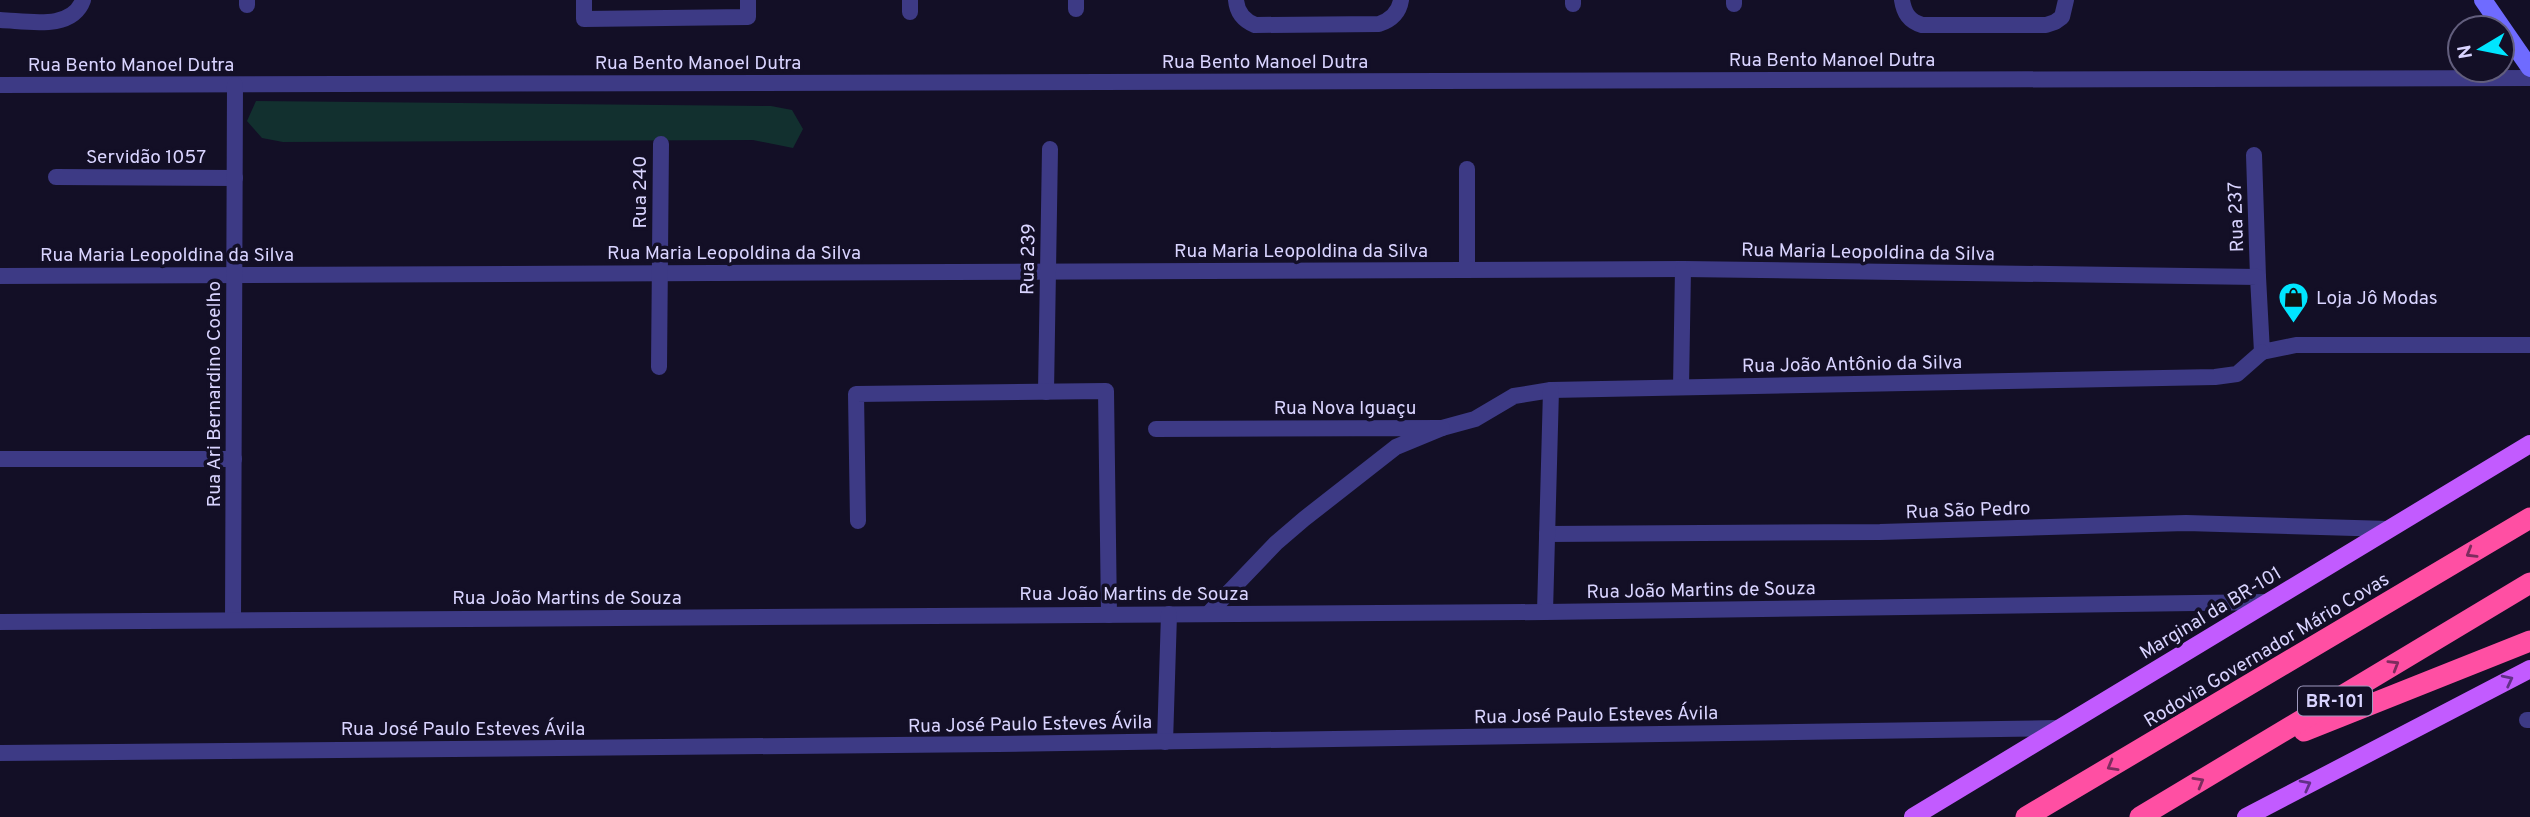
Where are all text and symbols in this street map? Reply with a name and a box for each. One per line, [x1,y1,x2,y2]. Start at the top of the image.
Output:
north arrow [2446,14,2516,84]
text: N [2453,43,2479,60]
street label: Rua Bento Manoel Dutra [1729,49,1935,73]
street label: Rua Bento Manoel Dutra [1162,51,1368,75]
street label: Rua Bento Manoel Dutra [595,52,801,76]
street label: Rua Bento Manoel Dutra [28,54,234,78]
street label: Servidão 1057 [86,146,206,170]
street label: Rua 240 [629,155,653,229]
street label: Rua 237 [2224,181,2250,253]
street label: Rua 239 [1016,223,1042,295]
street label: Rua Maria Leopoldina da Silva [1741,239,1995,267]
street label: Rua Maria Leopoldina da Silva [1174,240,1428,264]
street label: Rua Maria Leopoldina da Silva [607,242,861,266]
street label: Rua Maria Leopoldina da Silva [40,244,294,268]
shop icon: Loja Jô Modas [2276,280,2310,324]
street label: Rua Ari Bernardino Coelho [203,281,227,507]
place label: Loja Jô Modas [2316,287,2438,311]
street label: Rua João Antônio da Silva [1742,351,1962,379]
street label: Rua Nova Iguaçu [1274,397,1416,421]
street label: Rua São Pedro [1905,497,2031,525]
one-way arrow [2466,545,2479,558]
street label: Marginal da BR-101 [2136,562,2286,666]
street label: Rodovia Governador Mário Covas [2140,568,2394,734]
street label: Rua João Martins de Souza [1586,577,1816,605]
street label: Rua João Martins de Souza [1019,583,1249,607]
street label: Rua João Martins de Souza [452,587,682,611]
one-way arrow [2386,661,2399,674]
one-way arrow [2501,675,2513,689]
road number: BR-101 [2298,686,2372,716]
street label: Rua José Paulo Esteves Ávila [1474,701,1718,730]
street label: Rua José Paulo Esteves Ávila [908,710,1152,739]
street label: Rua José Paulo Esteves Ávila [341,717,585,742]
one-way arrow [2106,758,2119,771]
one-way arrow [2191,778,2204,791]
one-way arrow [2299,780,2311,793]

